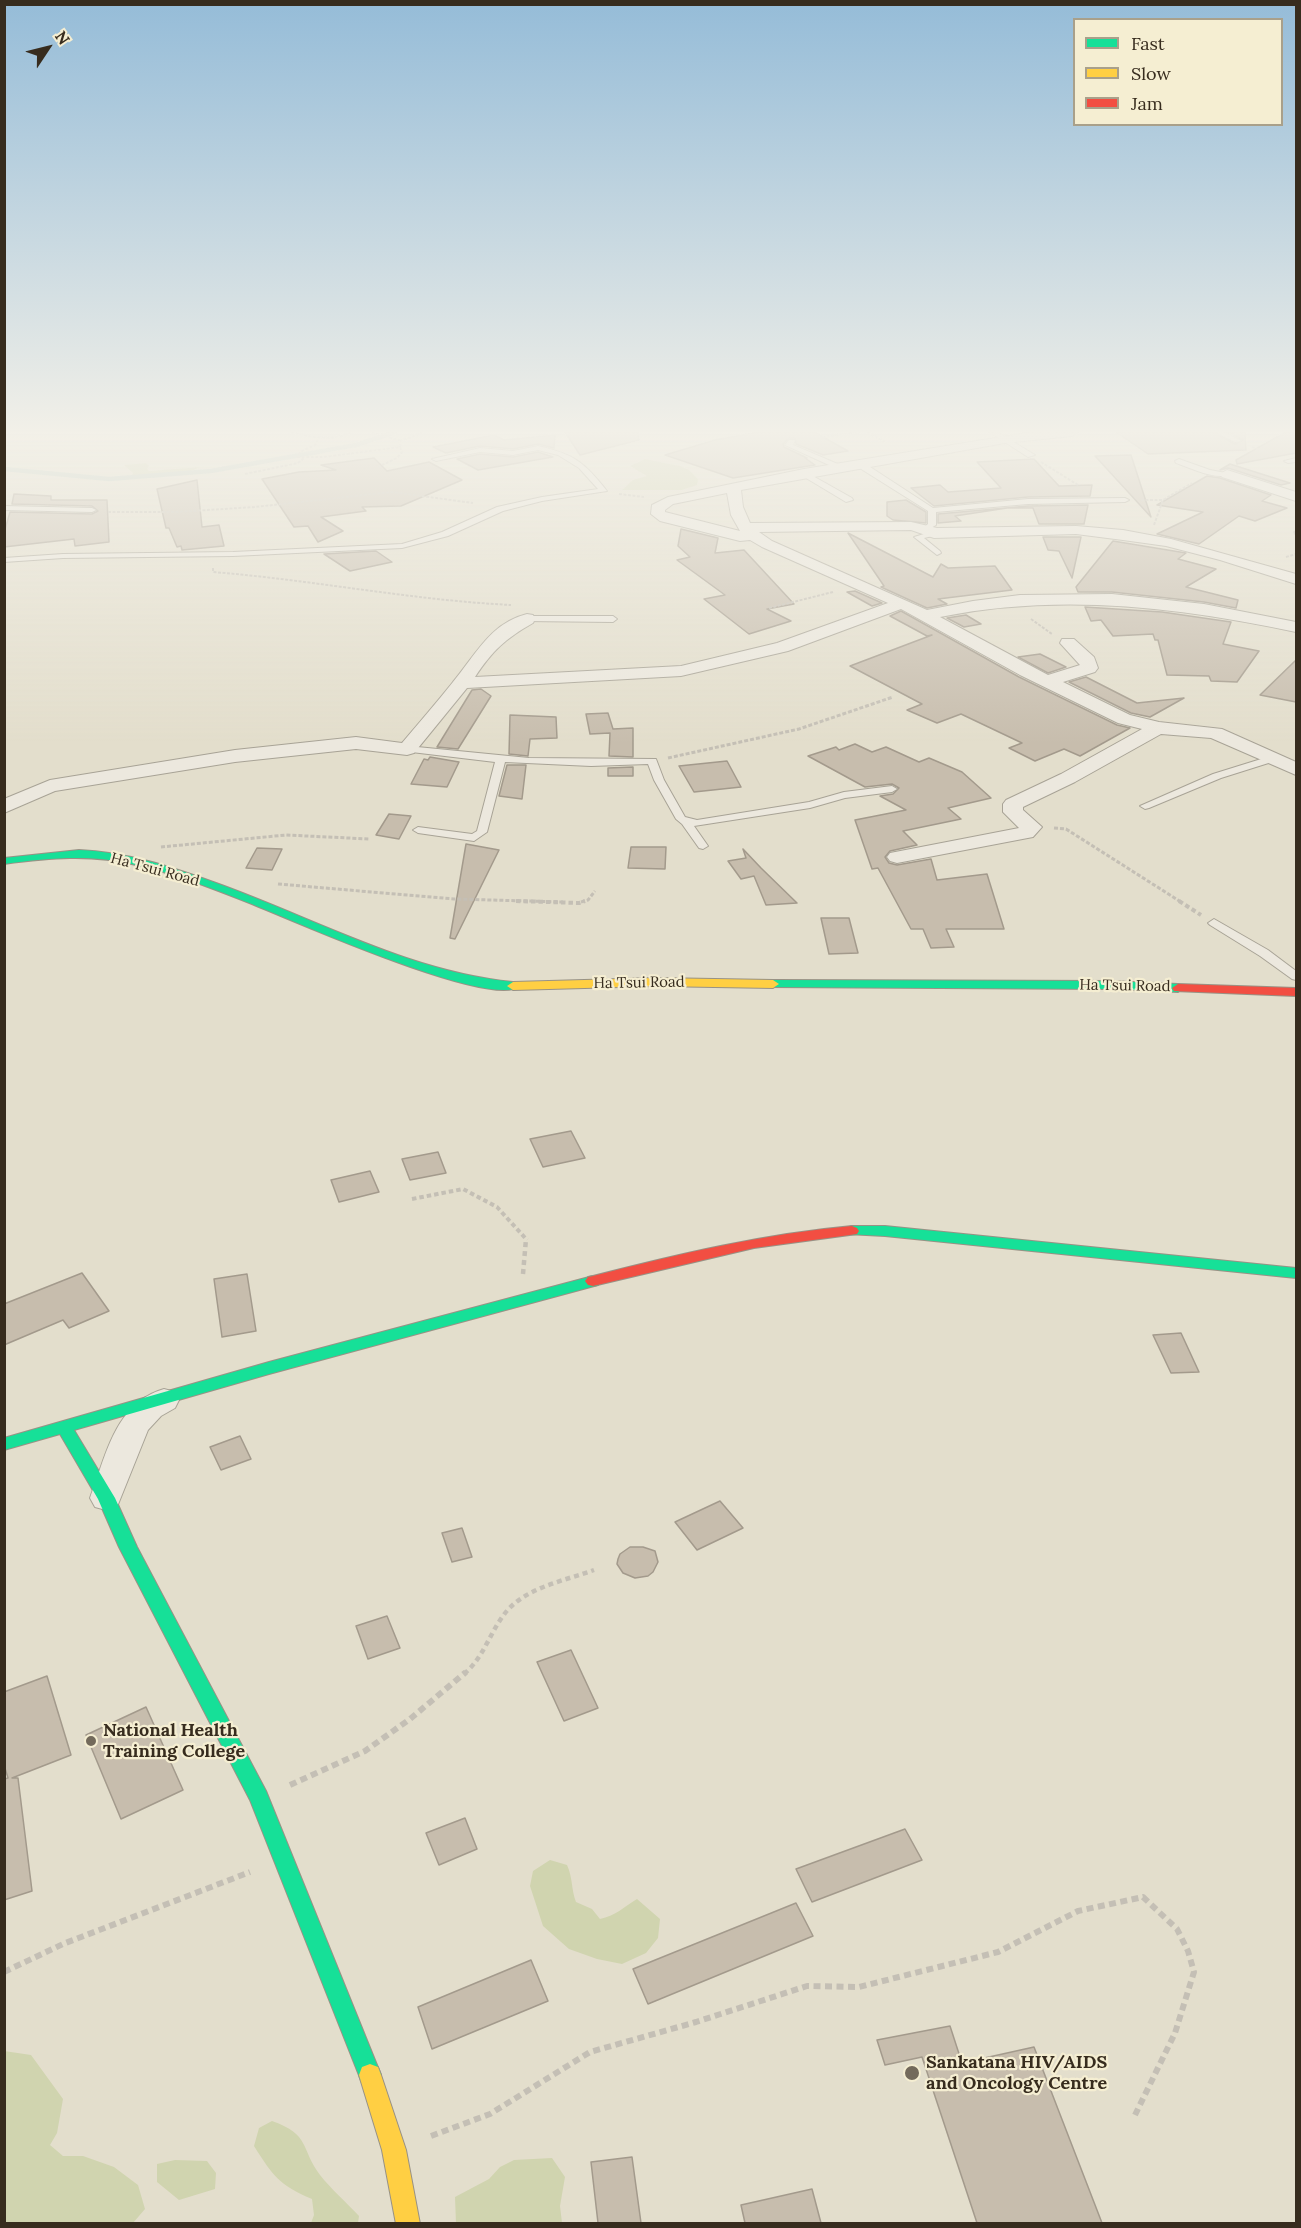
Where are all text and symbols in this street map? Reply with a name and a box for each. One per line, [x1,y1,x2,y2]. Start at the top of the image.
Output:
north arrow [18,18,78,78]
legend [1073,18,1283,126]
text: N [51,27,74,48]
text: Fast [1131,32,1165,55]
text: Slow [1131,62,1171,85]
text: Jam [1131,92,1163,115]
street label: Ha Tsui Road [109,849,201,891]
street label: Ha Tsui Road [593,973,685,993]
street label: Ha Tsui Road [1079,976,1171,996]
place label: National Health Training College [103,1720,245,1762]
marker: National Health Training College [84,1734,98,1748]
place label: Sankatana HIV/AIDS and Oncology Centre [926,2052,1107,2094]
marker: Sankatana HIV/AIDS and Oncology Centre [903,2064,921,2082]

